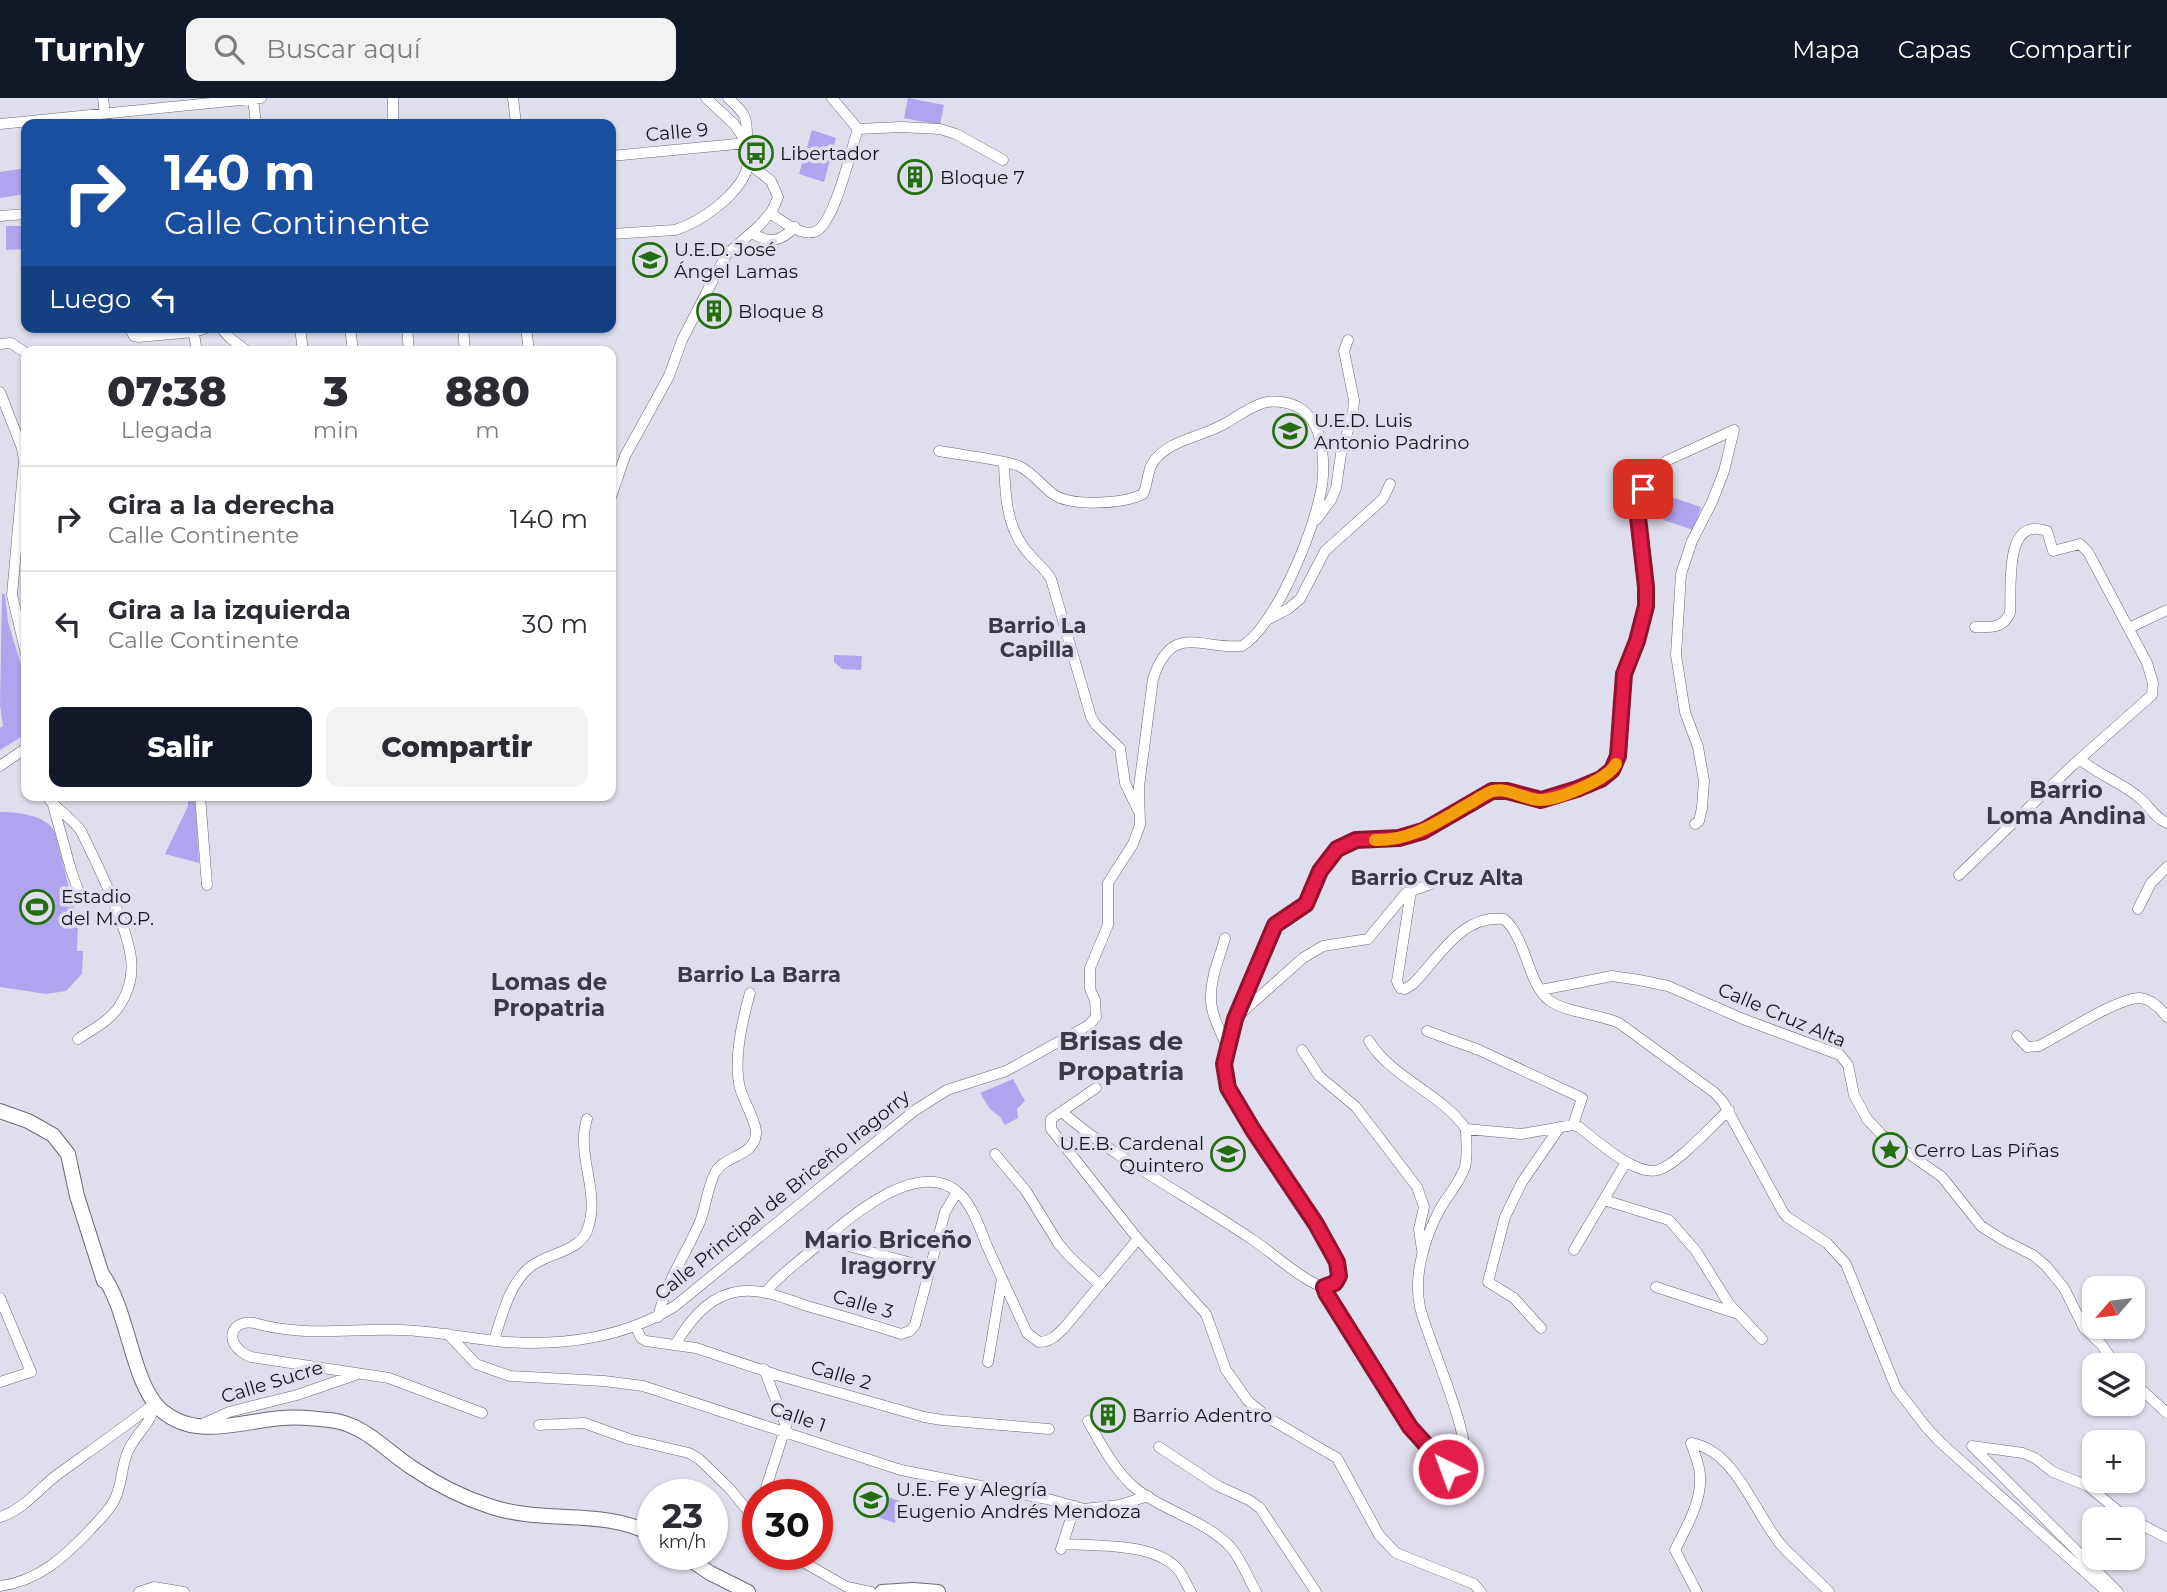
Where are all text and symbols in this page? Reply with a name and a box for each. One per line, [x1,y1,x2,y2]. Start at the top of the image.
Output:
search box [186,18,676,81]
text: Turnly [35,29,144,69]
icon: search [210,30,248,68]
text: Buscar aquí [266,33,421,65]
text: Mapa [1792,35,1860,64]
text: Capas [1898,35,1971,64]
text: Compartir [2009,35,2132,64]
street label: Calle 9 [645,118,709,146]
bus stop icon: Libertador [737,134,775,172]
place label: Libertador [780,142,880,165]
text: 140 m [164,143,316,202]
icon: right [49,147,140,238]
building icon: Bloque 7 [896,158,934,196]
place label: Bloque 7 [940,166,1025,189]
text: Calle Continente [164,203,430,242]
place label: U.E.D. José Ángel Lamas [674,238,798,283]
school or university icon: U.E.D. José Ángel Lamas [631,241,669,279]
icon: left [145,280,183,318]
text: Luego [49,283,131,315]
building icon: Bloque 8 [695,292,733,330]
place label: Bloque 8 [738,300,824,323]
text: 07:38 [107,365,227,417]
text: 3 [323,365,349,417]
text: 880 [445,365,530,417]
place label: U.E.D. Luis Antonio Padrino [1314,409,1469,454]
school or university icon: U.E.D. Luis Antonio Padrino [1271,412,1309,450]
text: Llegada [121,416,213,444]
text: min [313,416,359,444]
text: m [475,416,500,444]
pin [1613,459,1673,519]
icon: arrive [1624,470,1662,508]
text: Gira a la derecha [108,489,335,521]
icon: right [49,500,87,538]
text: 140 m [510,503,588,535]
text: Calle Continente [108,521,299,549]
text: Gira a la izquierda [108,594,351,626]
icon: left [49,605,87,643]
text: 30 m [522,608,588,640]
district label: Barrio La Capilla [988,613,1086,662]
text: Calle Continente [108,626,299,654]
button: Salir [49,707,312,787]
button: Compartir [326,707,588,787]
district label: Barrio Loma Andina [1986,776,2146,830]
district label: Barrio Cruz Alta [1350,865,1524,890]
place label: Estadio del M.O.P. [61,885,154,930]
sports icon: Estadio del M.O.P. [18,888,56,926]
district label: Barrio La Barra [677,962,841,987]
district label: Lomas de Propatria [491,968,607,1022]
street label: Calle Cruz Alta [1715,978,1849,1052]
district label: Brisas de Propatria [1058,1025,1184,1087]
street label: Calle Principal de Briceño Iragorry [650,1084,915,1305]
place icon: Cerro Las Piñas [1871,1131,1909,1169]
place label: U.E.B. Cardenal Quintero [1059,1132,1204,1177]
school or university icon: U.E.B. Cardenal Quintero [1209,1135,1247,1173]
place label: Cerro Las Piñas [1914,1139,2059,1162]
district label: Mario Briceño Iragorry [804,1226,972,1280]
north arrow [2082,1276,2146,1339]
map controls [2082,1276,2145,1570]
street label: Calle 3 [830,1284,896,1324]
button: layers [2082,1353,2145,1416]
street label: Calle 2 [808,1355,874,1395]
street label: Calle Sucre [218,1356,326,1408]
building icon: Barrio Adentro [1089,1396,1127,1434]
street label: Calle 1 [767,1397,829,1437]
place label: Barrio Adentro [1132,1404,1272,1427]
button: + [2082,1430,2145,1493]
position arrow [1411,1432,1485,1506]
place label: U.E. Fe y Alegría Eugenio Andrés Mendoza [896,1478,1141,1523]
speed limit sign: 30 [742,1479,833,1570]
school or university icon: U.E. Fe y Alegría Eugenio Andrés Mendoza [852,1481,890,1519]
text: 23 [662,1494,703,1537]
button: − [2082,1507,2145,1570]
text: km/h [658,1531,707,1553]

